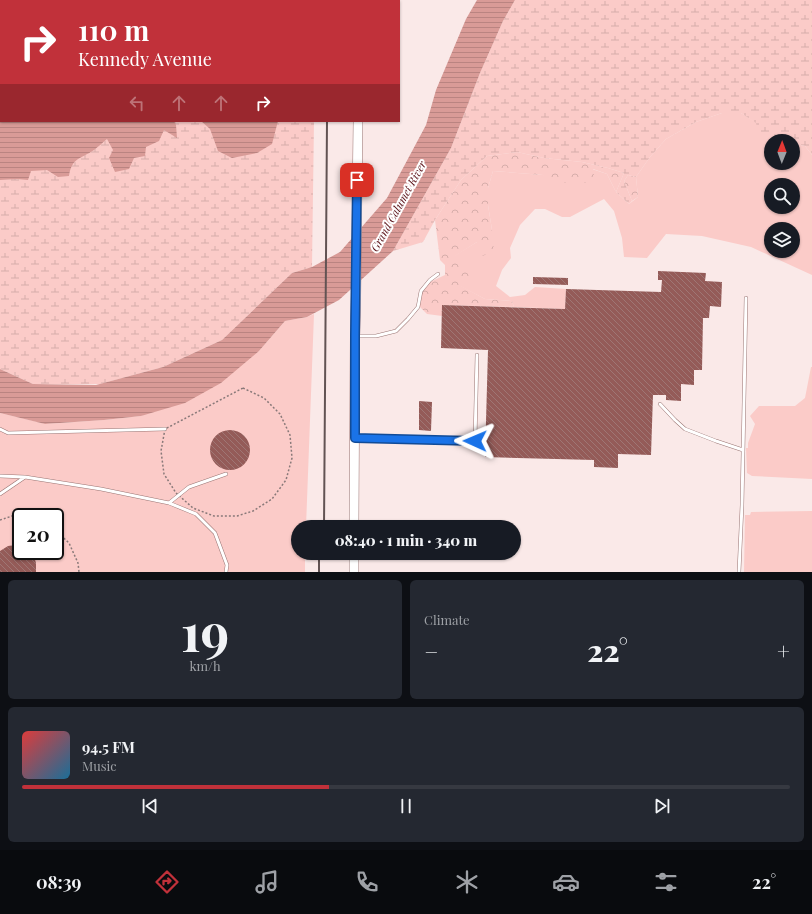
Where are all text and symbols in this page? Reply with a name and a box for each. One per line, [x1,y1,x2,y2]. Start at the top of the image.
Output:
text: 110 m [78,11,149,48]
icon: right [12,16,64,68]
text: Kennedy Avenue [78,47,212,71]
icon: left [126,92,148,114]
icon: ahead [168,92,190,114]
icon: ahead [210,92,232,114]
icon: right [252,92,274,114]
north arrow [764,134,800,170]
map controls [764,134,800,258]
water label: Grand Calumet River [367,158,429,254]
pin [340,163,374,197]
icon: arrive [346,169,368,191]
button: search [764,178,800,214]
button: layers [764,222,800,258]
position arrow [454,420,496,462]
speed limit sign: 20 [12,508,64,560]
text: 08:40 · 1 min · 340 m [335,530,477,550]
text: 19 [181,596,229,665]
text: Climate [424,611,470,628]
text: 22° [587,630,628,670]
text: − [424,636,438,666]
text: + [777,636,790,666]
text: km/h [189,657,221,674]
text: 94.5 FM [82,737,135,757]
text: Music [82,757,117,774]
icon: previous [139,795,161,817]
icon: pause [395,795,417,817]
icon: next [651,795,673,817]
icon: directions [153,868,181,896]
icon: music [253,868,281,896]
icon: phone [353,868,381,896]
icon: climate [453,868,481,896]
icon: car [552,868,580,896]
icon: filters [652,868,680,896]
text: 08:39 [36,870,82,894]
text: 22° [752,870,776,894]

